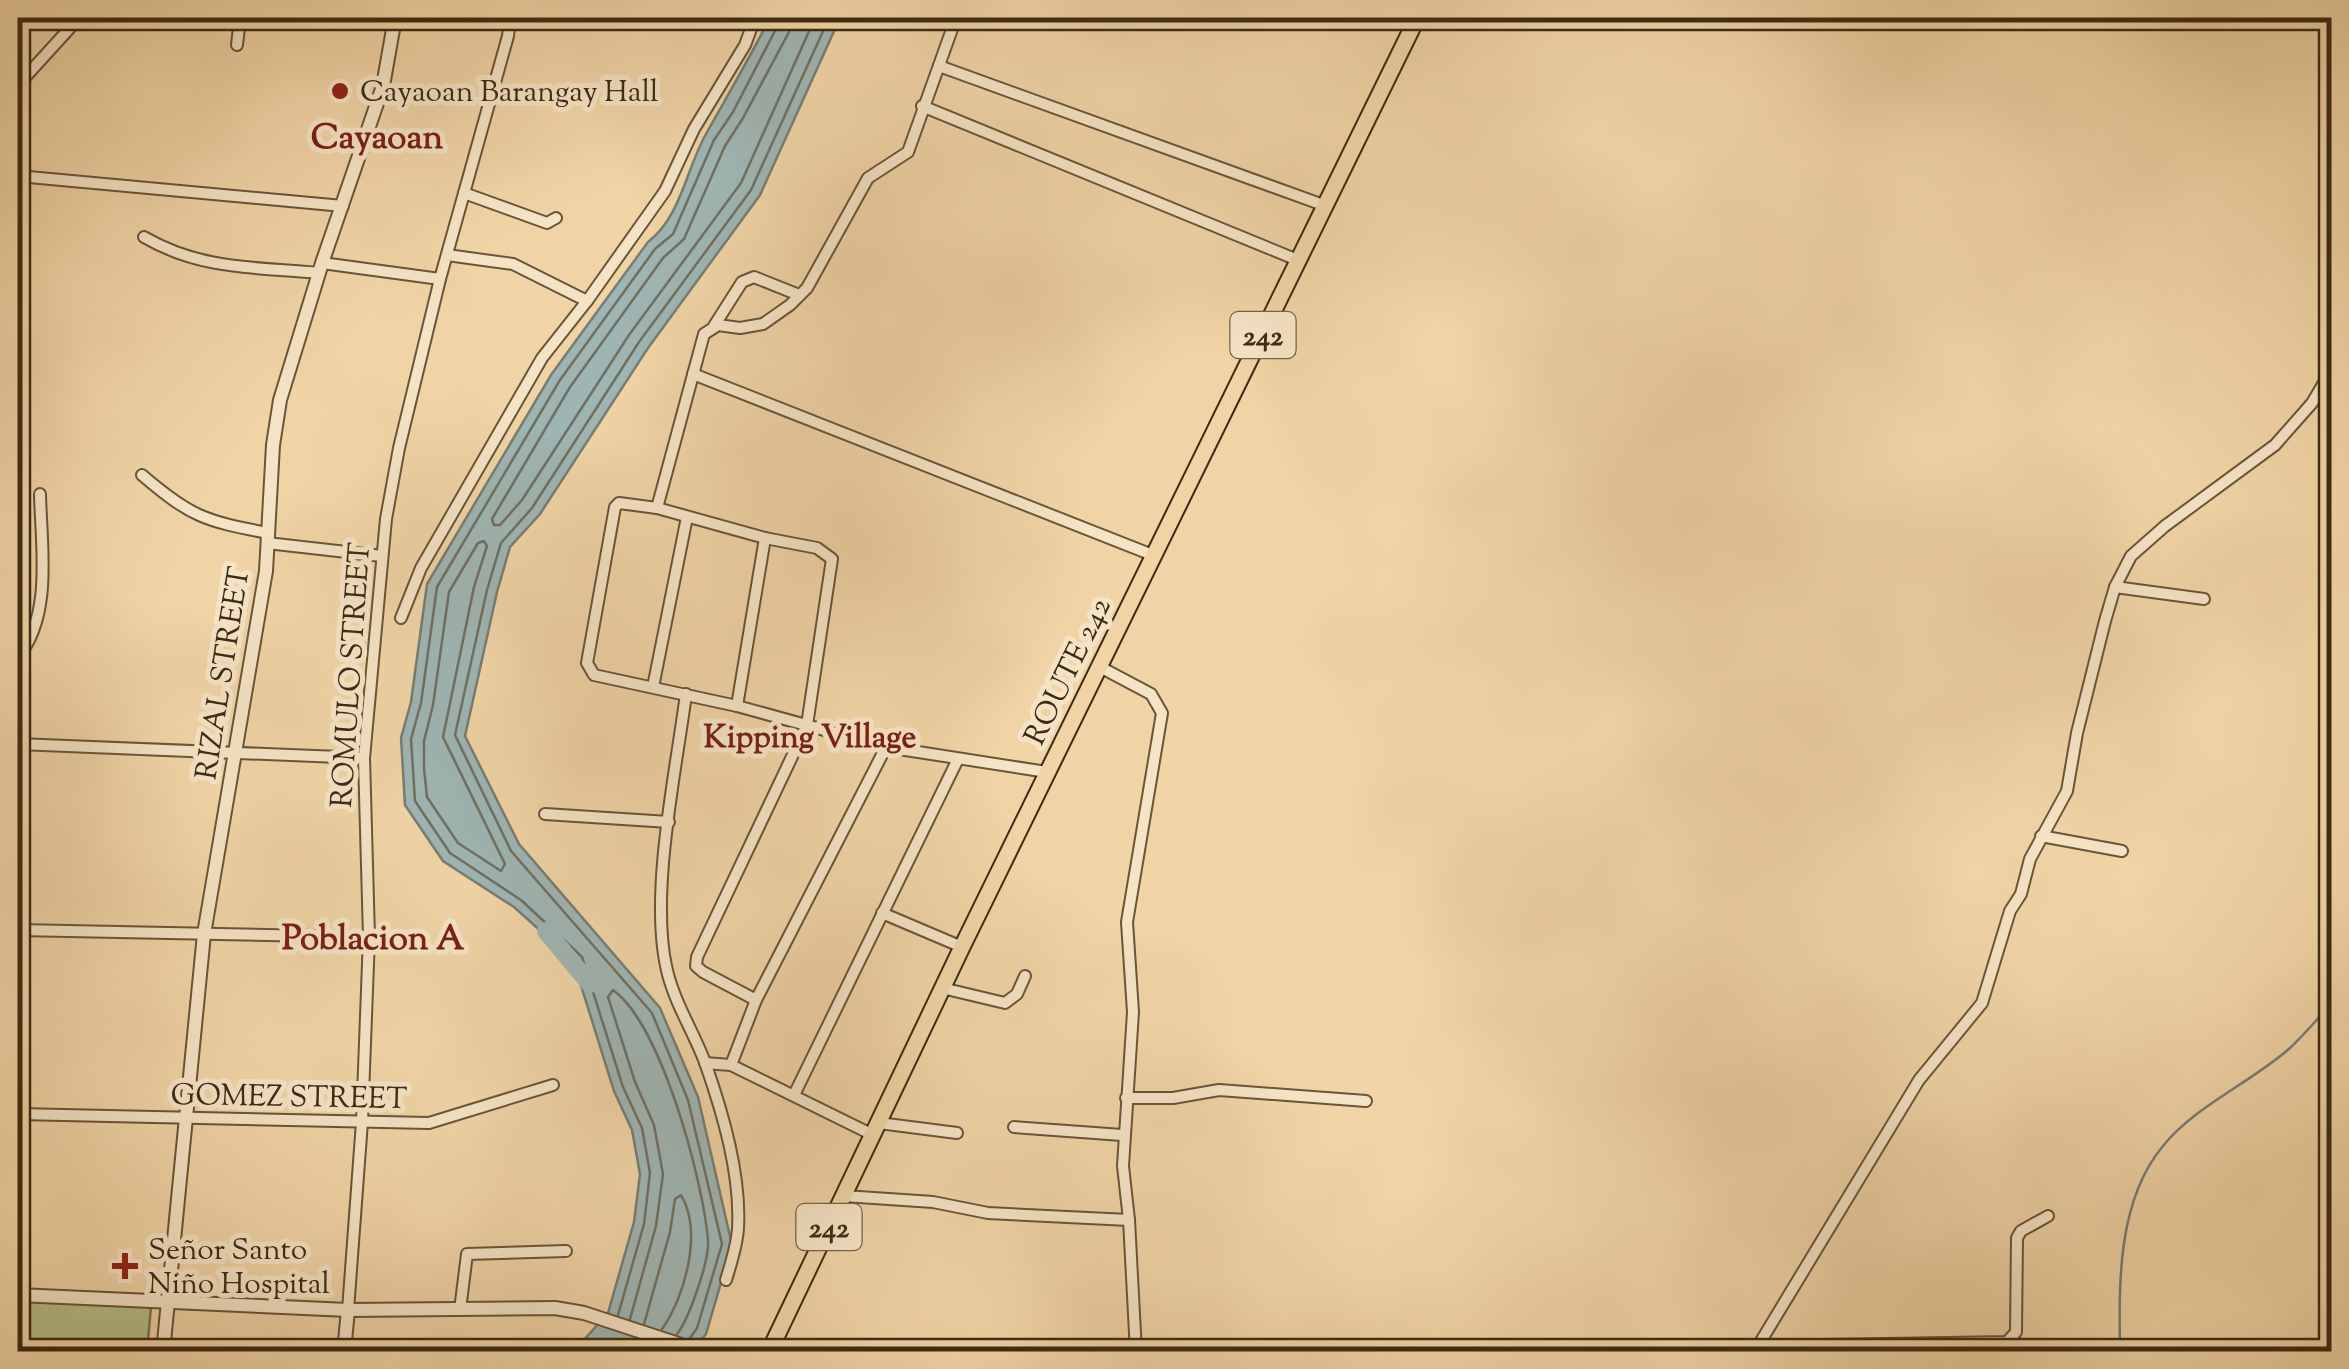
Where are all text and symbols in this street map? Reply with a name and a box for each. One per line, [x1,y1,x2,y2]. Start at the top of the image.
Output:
place label: Cayaoan Barangay Hall [360,72,658,115]
marker: Cayaoan Barangay Hall [329,80,351,102]
district label: Cayaoan [311,114,444,165]
road number: 242 [1230,312,1296,358]
street label: ROMULO STREET [322,541,383,809]
street label: RIZAL STREET [186,564,263,783]
street label: ROUTE 242 [1015,591,1124,753]
district label: Kipping Village [704,716,917,762]
district label: Poblacion A [282,915,465,966]
street label: GOMEZ STREET [170,1075,408,1122]
road number: 242 [796,1204,862,1250]
place label: Señor Santo Niño Hospital [148,1230,330,1307]
marker: Señor Santo Niño Hospital [112,1253,138,1279]

